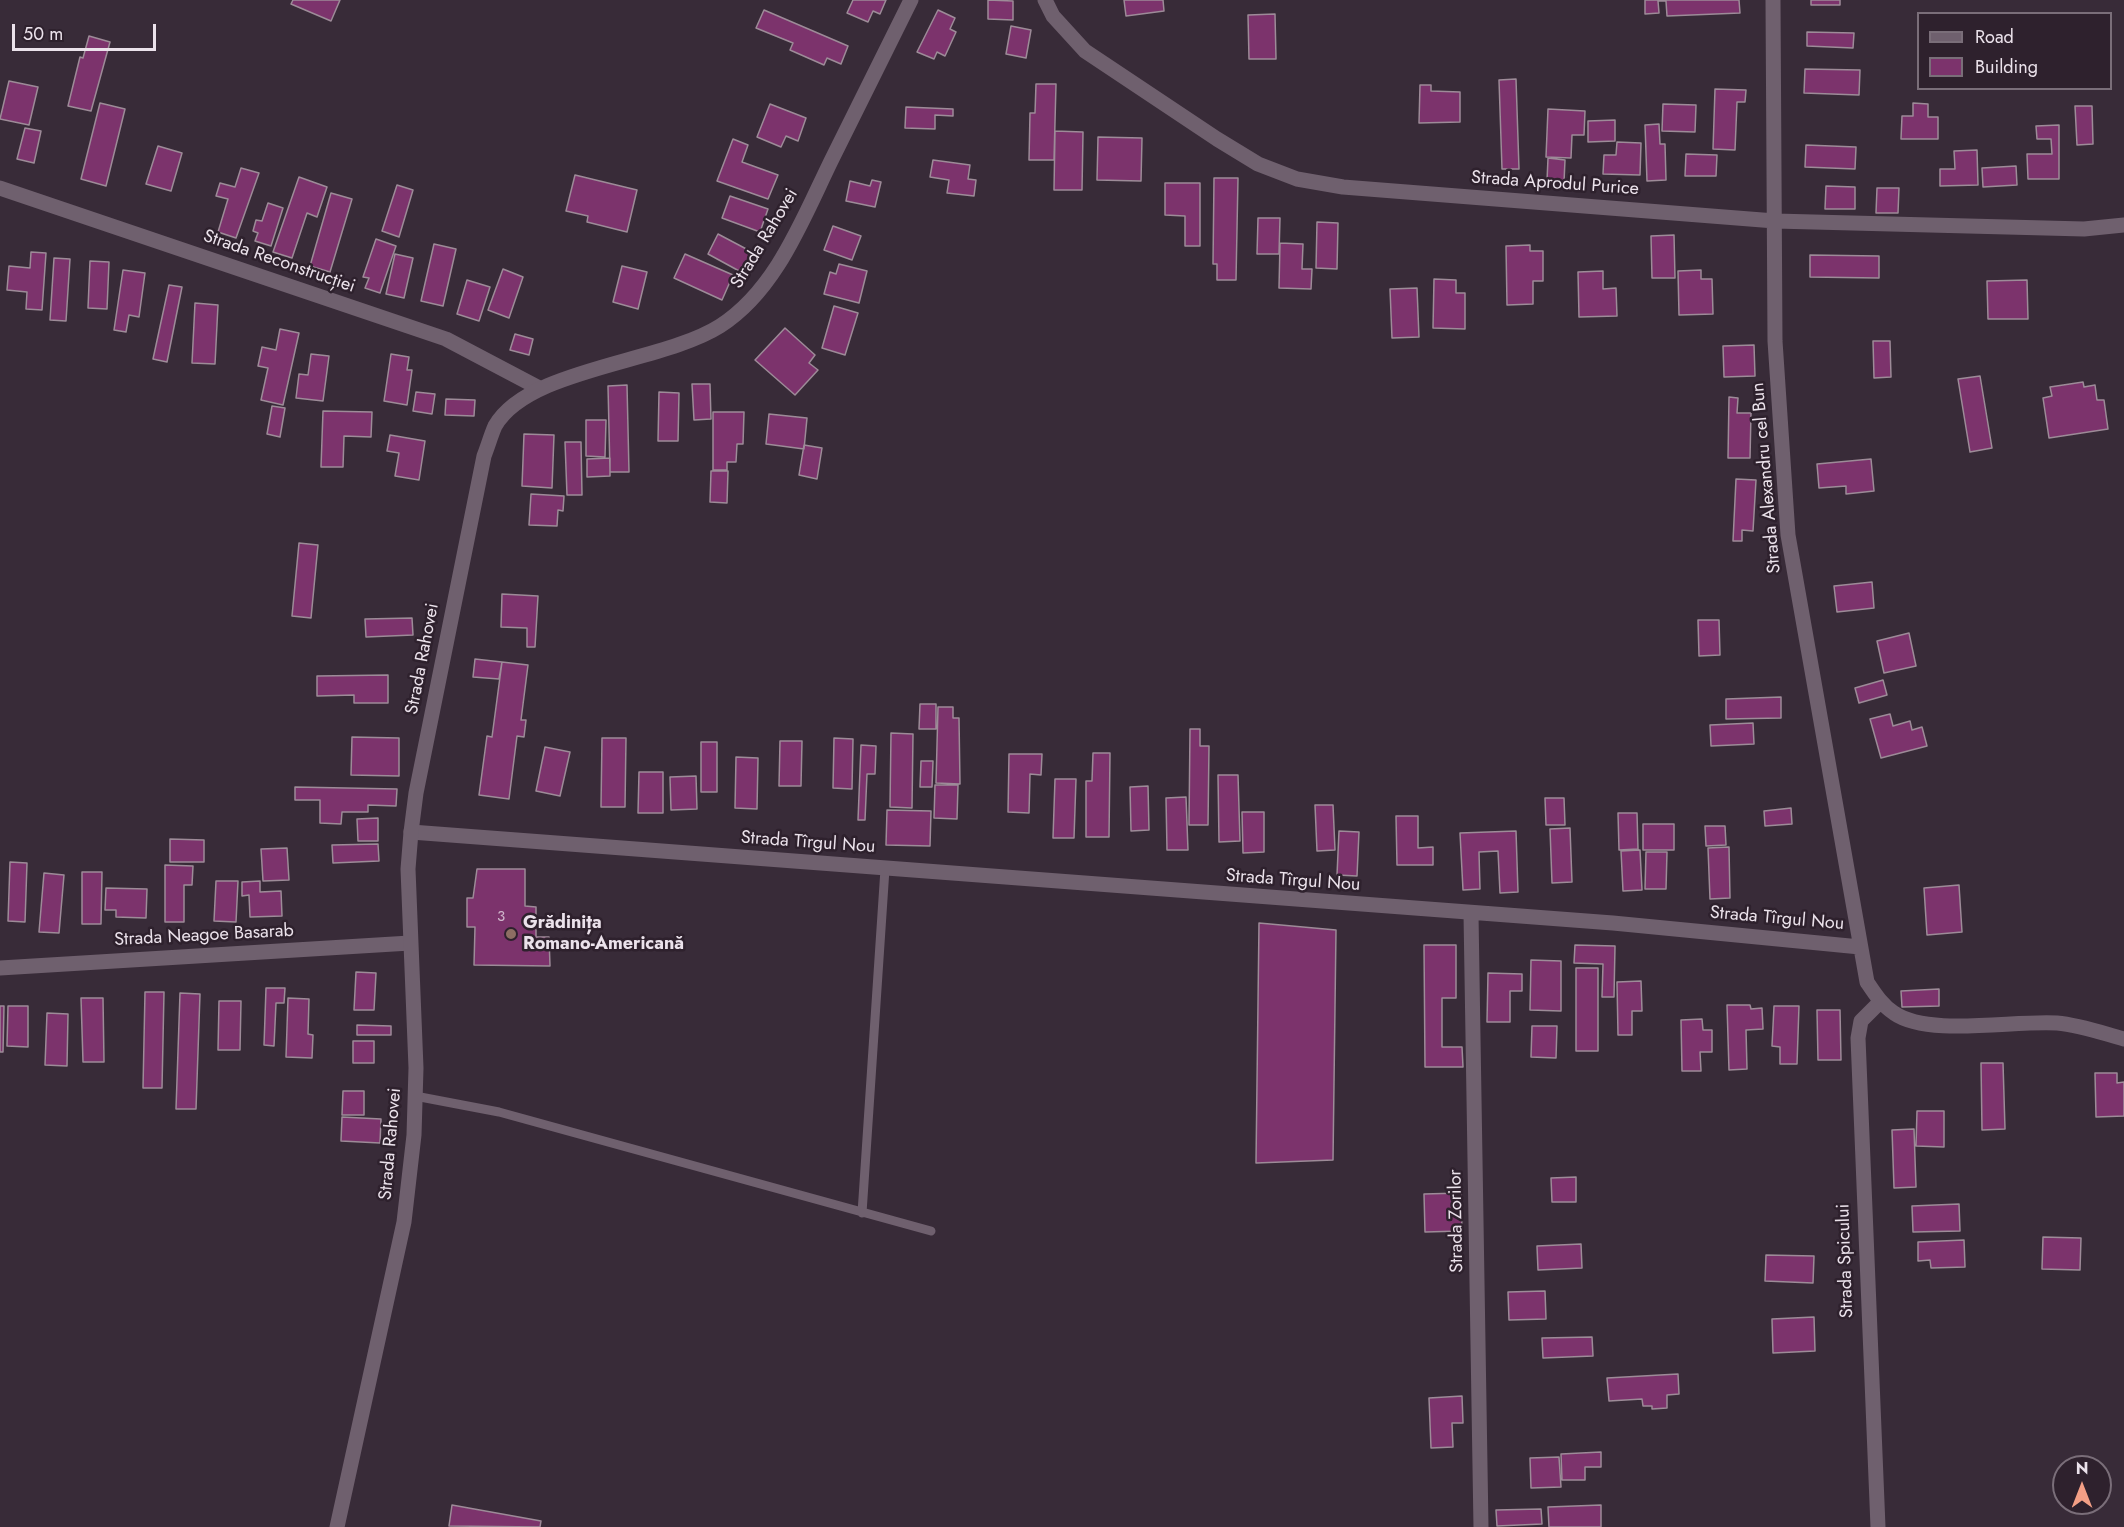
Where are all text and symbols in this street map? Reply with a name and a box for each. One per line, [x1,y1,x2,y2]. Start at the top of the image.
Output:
scale bar [15,12,159,50]
legend [1917,12,2112,90]
text: 50 m [23,21,63,47]
text: Road [1975,24,2014,50]
text: Building [1975,54,2038,80]
street label: Strada Aprodul Purice [1470,167,1640,201]
street label: Strada Rahovei [727,185,803,293]
street label: Strada Reconstrucției [200,226,358,298]
street label: Strada Alexandru cel Bun [1748,382,1786,574]
street label: Strada Rahovei [402,602,444,716]
street label: Strada Tîrgul Nou [740,828,876,858]
street label: Strada Tîrgul Nou [1225,866,1361,896]
street label: Strada Tîrgul Nou [1709,902,1845,936]
house number: 3 [497,908,505,926]
place label: Grădinița Romano-Americană [523,913,684,956]
street label: Strada Neagoe Basarab [114,921,294,951]
marker: Grădinița Romano-Americană [504,927,518,941]
street label: Strada Rahovei [375,1087,407,1201]
street label: Strada Zorilor [1445,1169,1469,1273]
street label: Strada Spicului [1833,1203,1859,1319]
north arrow [2052,1455,2112,1515]
text: N [2076,1457,2088,1480]

